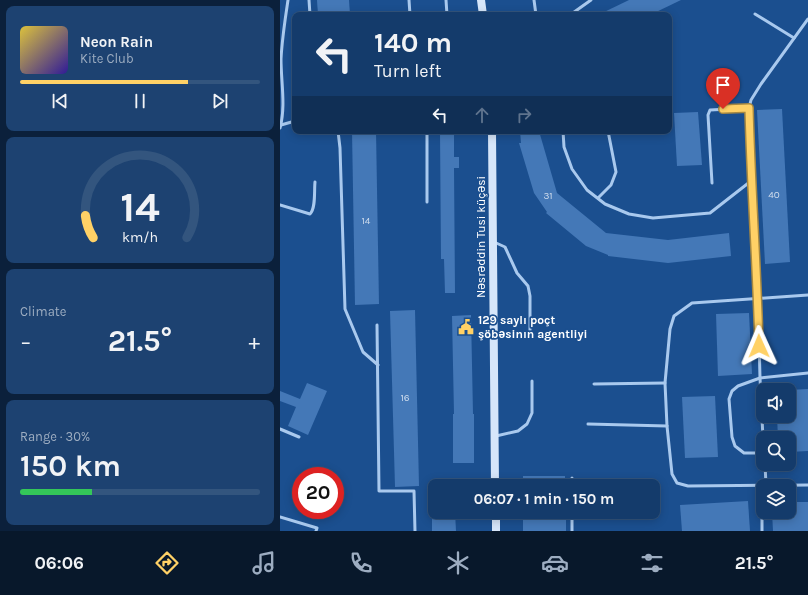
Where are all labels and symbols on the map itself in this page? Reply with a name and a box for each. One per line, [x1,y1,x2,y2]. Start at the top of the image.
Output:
pin [706,68,740,109]
street label: Nəsrəddin Tusi küçəsi [474,176,488,298]
house number: 40 [768,189,780,201]
house number: 31 [543,190,553,202]
house number: 14 [362,215,371,227]
place label: 129 saylı poçt şöbəsinın agentliyi [478,313,588,341]
public building icon: 129 saylı poçt şöbəsinın agentliyi [457,318,475,336]
position arrow [738,325,780,367]
house number: 16 [400,392,410,404]
speed limit sign: 20 [292,467,344,519]

